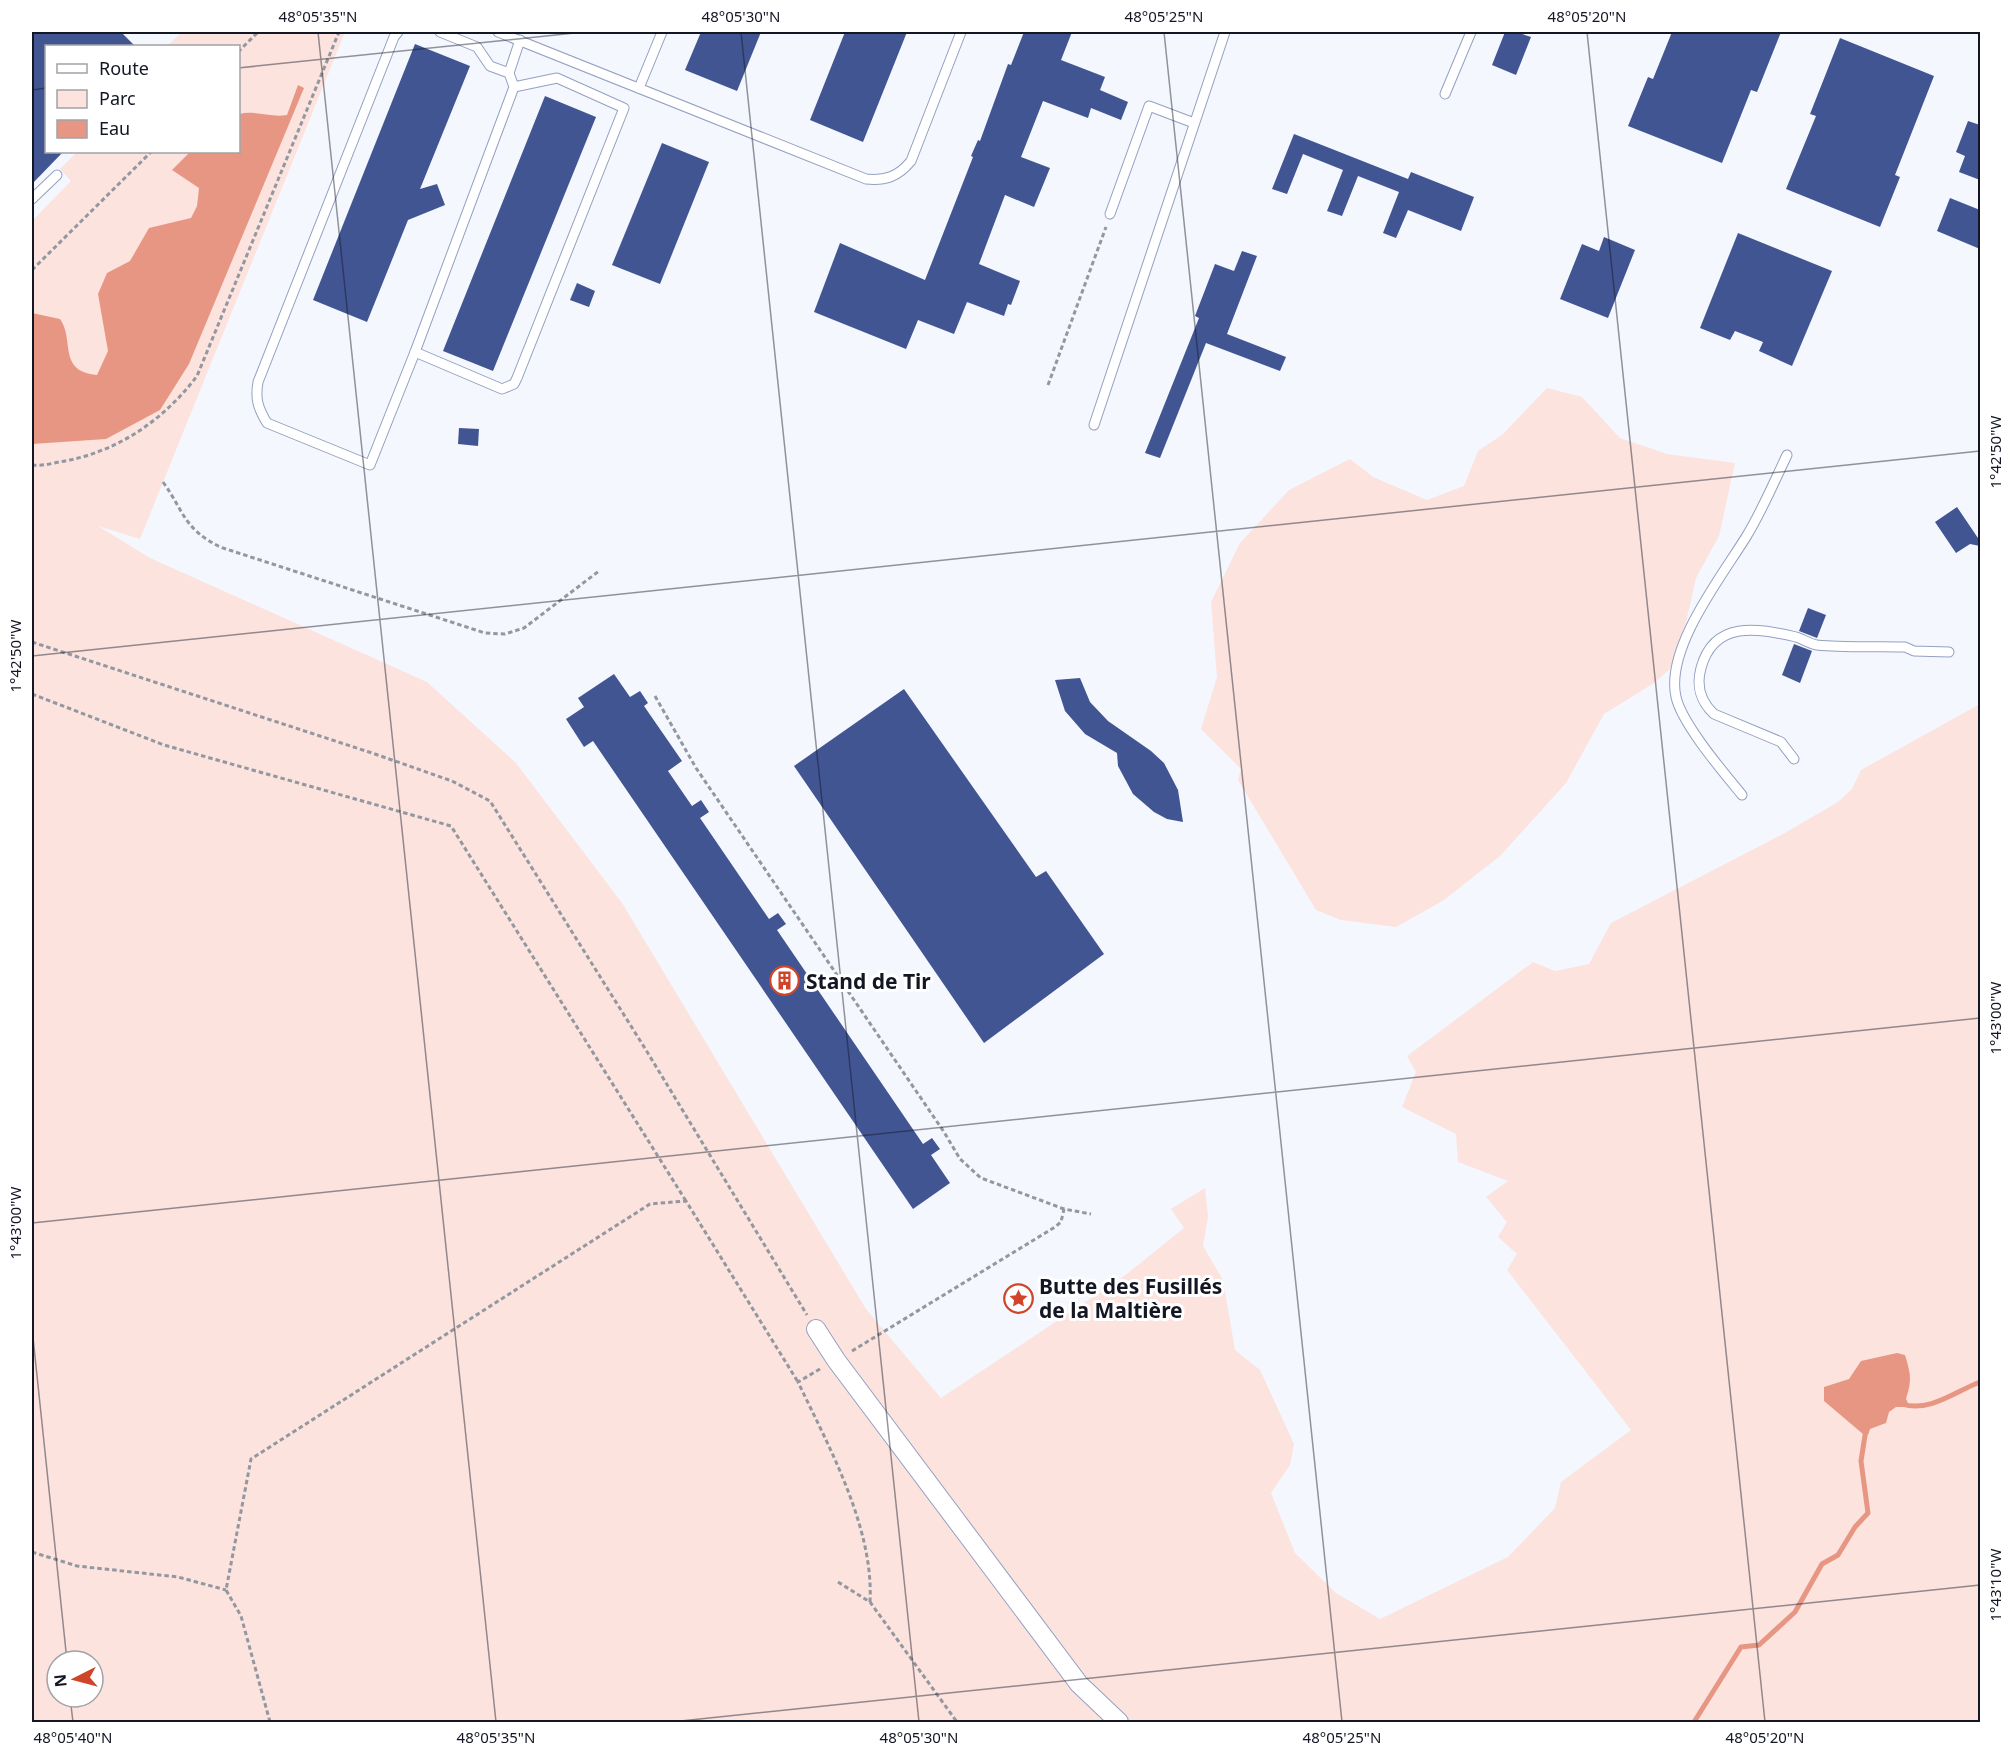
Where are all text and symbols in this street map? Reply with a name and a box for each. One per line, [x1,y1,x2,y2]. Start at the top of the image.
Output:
text: 48°05'35"N [279,6,357,26]
text: 48°05'30"N [702,6,780,26]
text: 48°05'25"N [1125,6,1203,26]
text: 48°05'20"N [1548,6,1626,26]
legend [45,45,240,153]
text: Route [99,56,149,80]
text: Parc [99,86,136,110]
text: Eau [99,116,130,140]
text: 1°42'50"W [1985,415,2005,489]
text: 1°42'50"W [5,619,25,693]
building icon: Stand de Tir [769,965,801,997]
place label: Stand de Tir [806,967,931,995]
text: 1°43'00"W [1985,981,2005,1055]
text: 1°43'00"W [5,1186,25,1260]
place label: Butte des Fusillés de la Maltière [1039,1272,1222,1324]
place icon: Butte des Fusillés de la Maltière [1002,1282,1034,1314]
text: 1°43'10"W [1985,1548,2005,1622]
north arrow [45,1649,105,1709]
text: N [48,1673,72,1688]
text: 48°05'40"N [34,1727,112,1747]
text: 48°05'35"N [457,1727,535,1747]
text: 48°05'30"N [880,1727,958,1747]
text: 48°05'25"N [1303,1727,1381,1747]
text: 48°05'20"N [1726,1727,1804,1747]

